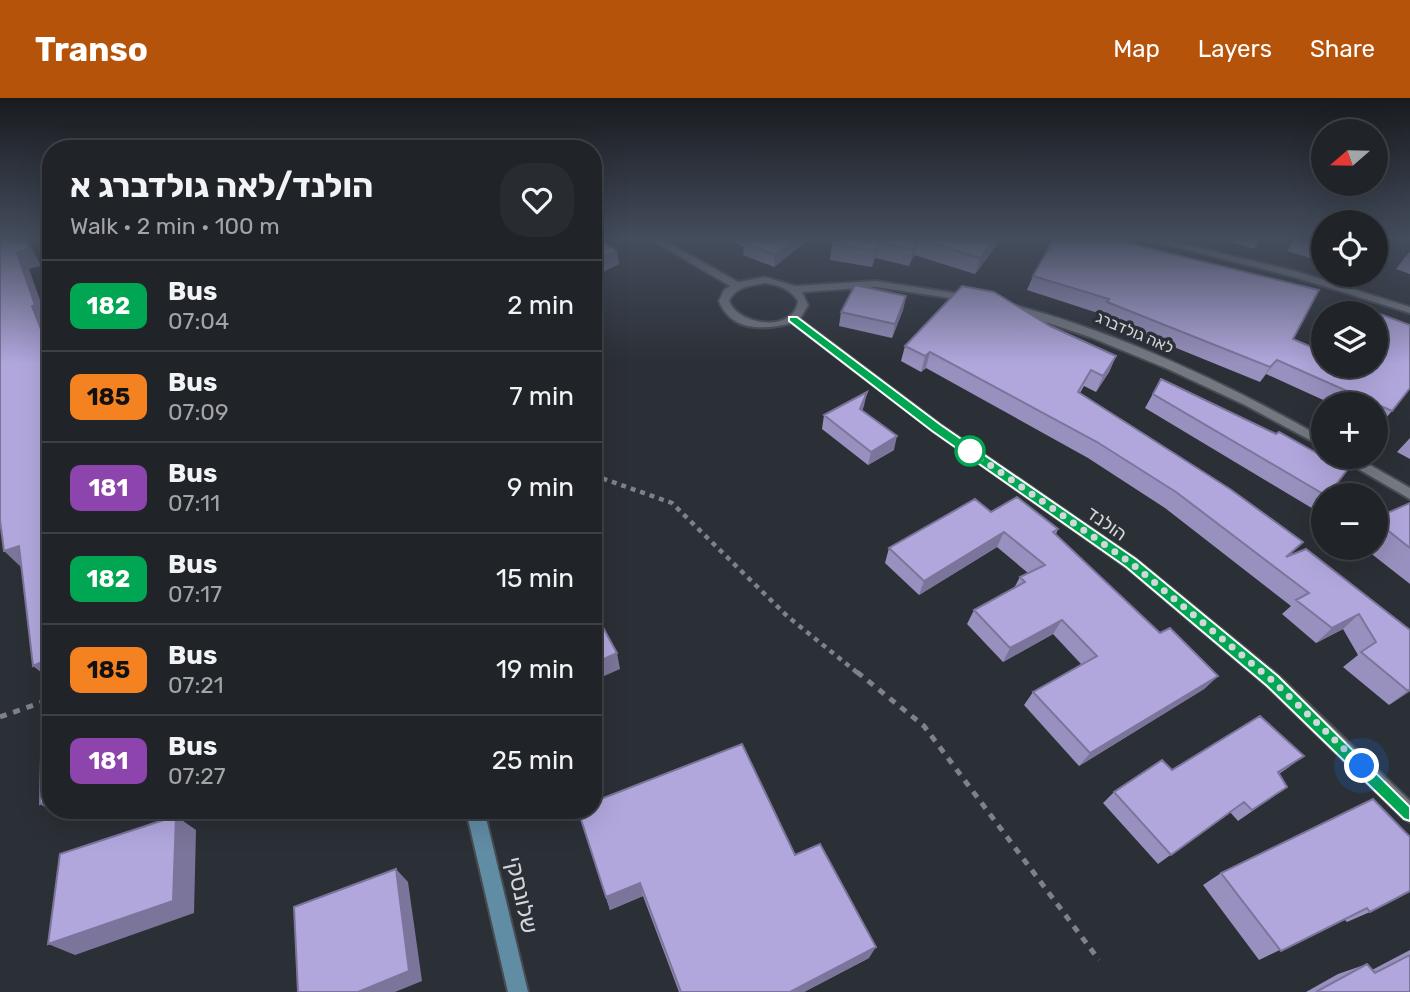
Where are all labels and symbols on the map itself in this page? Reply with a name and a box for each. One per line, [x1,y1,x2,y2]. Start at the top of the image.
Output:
north arrow [1311,119,1388,196]
street label: לאה גולדברג [1093,308,1177,357]
unlabelled marker [955,436,985,466]
street label: הולנד [1082,501,1131,546]
your location [1344,748,1379,783]
street label: שלונסקי [500,854,544,936]

